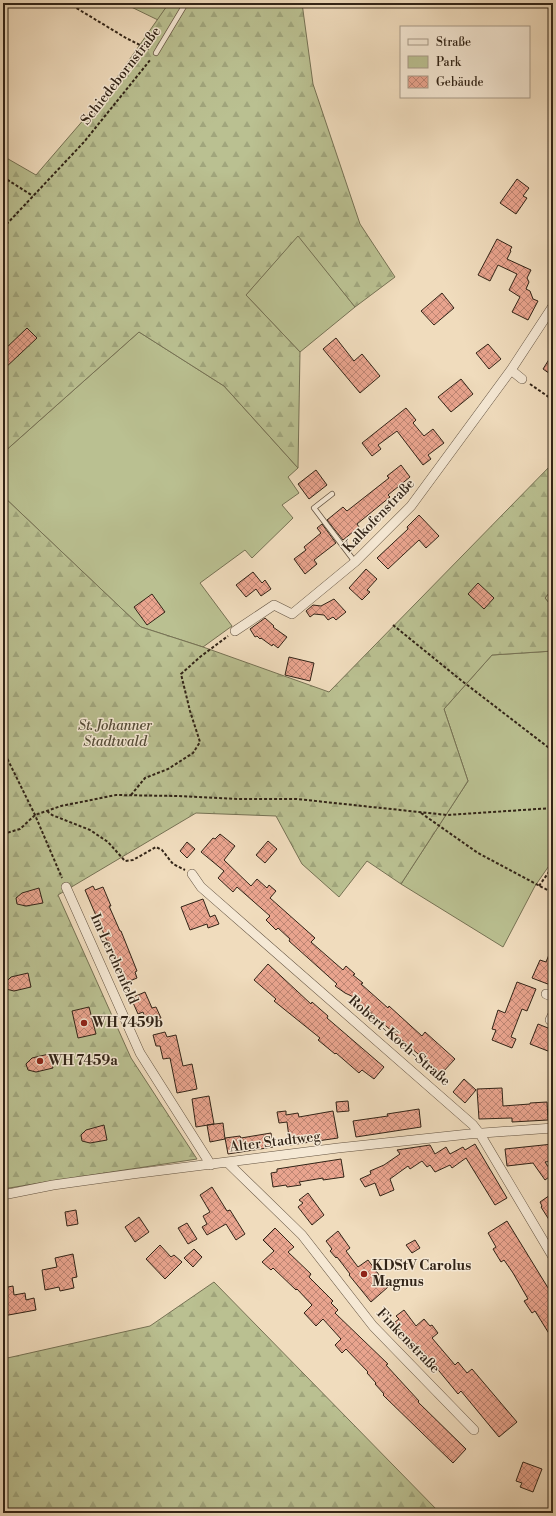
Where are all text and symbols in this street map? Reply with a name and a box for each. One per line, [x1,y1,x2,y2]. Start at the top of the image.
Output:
street label: Schiedebornstraße [77,23,165,129]
legend [400,26,530,98]
text: Straße [436,35,471,50]
text: Park [436,55,462,70]
text: Gebäude [436,75,484,90]
street label: Kalkofenstraße [339,475,419,557]
park label: St. Johanner Stadtwald [78,717,153,751]
street label: Im Lerchenfeld [86,911,142,1007]
street label: Robert-Koch-Straße [344,992,454,1090]
place label: WH 7459b [91,1014,163,1032]
marker: WH 7459b [79,1018,89,1028]
place label: WH 7459a [47,1052,118,1070]
marker: WH 7459a [35,1056,45,1066]
street label: Alter Stadtweg [227,1127,322,1157]
place label: KDStV Carolus Magnus [372,1257,471,1291]
marker: KDStV Carolus Magnus [359,1269,369,1279]
street label: Finkenstraße [372,1305,444,1377]

